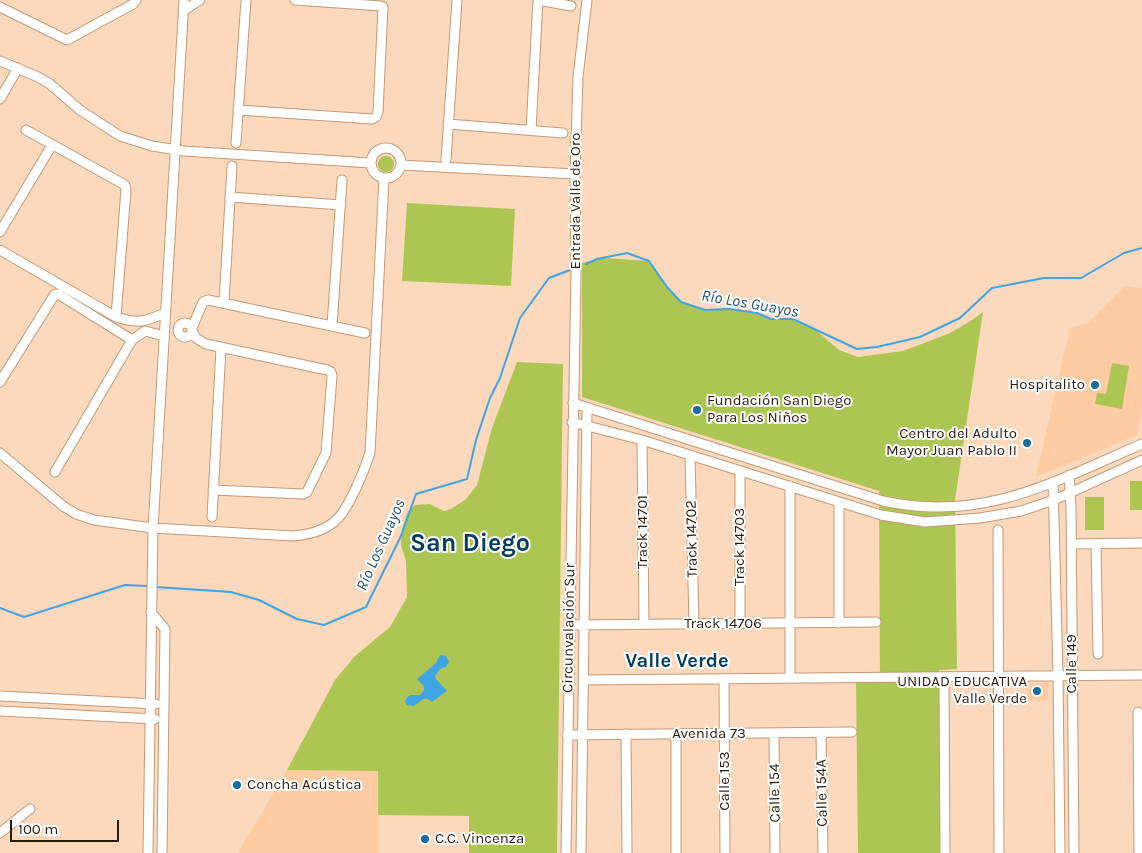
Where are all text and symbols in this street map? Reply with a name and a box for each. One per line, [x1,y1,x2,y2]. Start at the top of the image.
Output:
street label: Entrada Valle de Oro [567,133,585,269]
water label: Río Los Guayos [700,286,800,322]
place label: Hospitalito [1009,376,1085,394]
marker: Hospitalito [1089,379,1101,391]
place label: Fundación San Diego Para Los Niños [707,392,851,427]
marker: Fundación San Diego Para Los Niños [691,404,703,416]
place label: Centro del Adulto Mayor Juan Pablo II [886,425,1017,460]
marker: Centro del Adulto Mayor Juan Pablo II [1021,437,1033,449]
street label: Track 14701 [634,495,652,569]
water label: Río Los Guayos [352,496,410,594]
street label: Track 14702 [682,500,702,578]
street label: Track 14703 [731,508,749,586]
district label: San Diego [410,529,530,559]
street label: Circunvalación Sur [559,563,579,693]
street label: Track 14706 [684,615,762,633]
street label: Calle 149 [1063,634,1081,694]
district label: Valle Verde [625,649,729,673]
place label: UNIDAD EDUCATIVA Valle Verde [897,673,1027,708]
marker: UNIDAD EDUCATIVA Valle Verde [1031,685,1043,697]
street label: Avenida 73 [672,725,746,743]
street label: Calle 153 [716,751,734,811]
street label: Calle 154A [812,759,832,827]
street label: Calle 154 [765,763,785,823]
place label: Concha Acústica [247,776,361,794]
marker: Concha Acústica [231,779,243,791]
scale bar [12,810,121,842]
text: 100 m [18,820,58,838]
place label: C.C. Vincenza [435,830,524,848]
marker: C.C. Vincenza [419,833,431,845]

